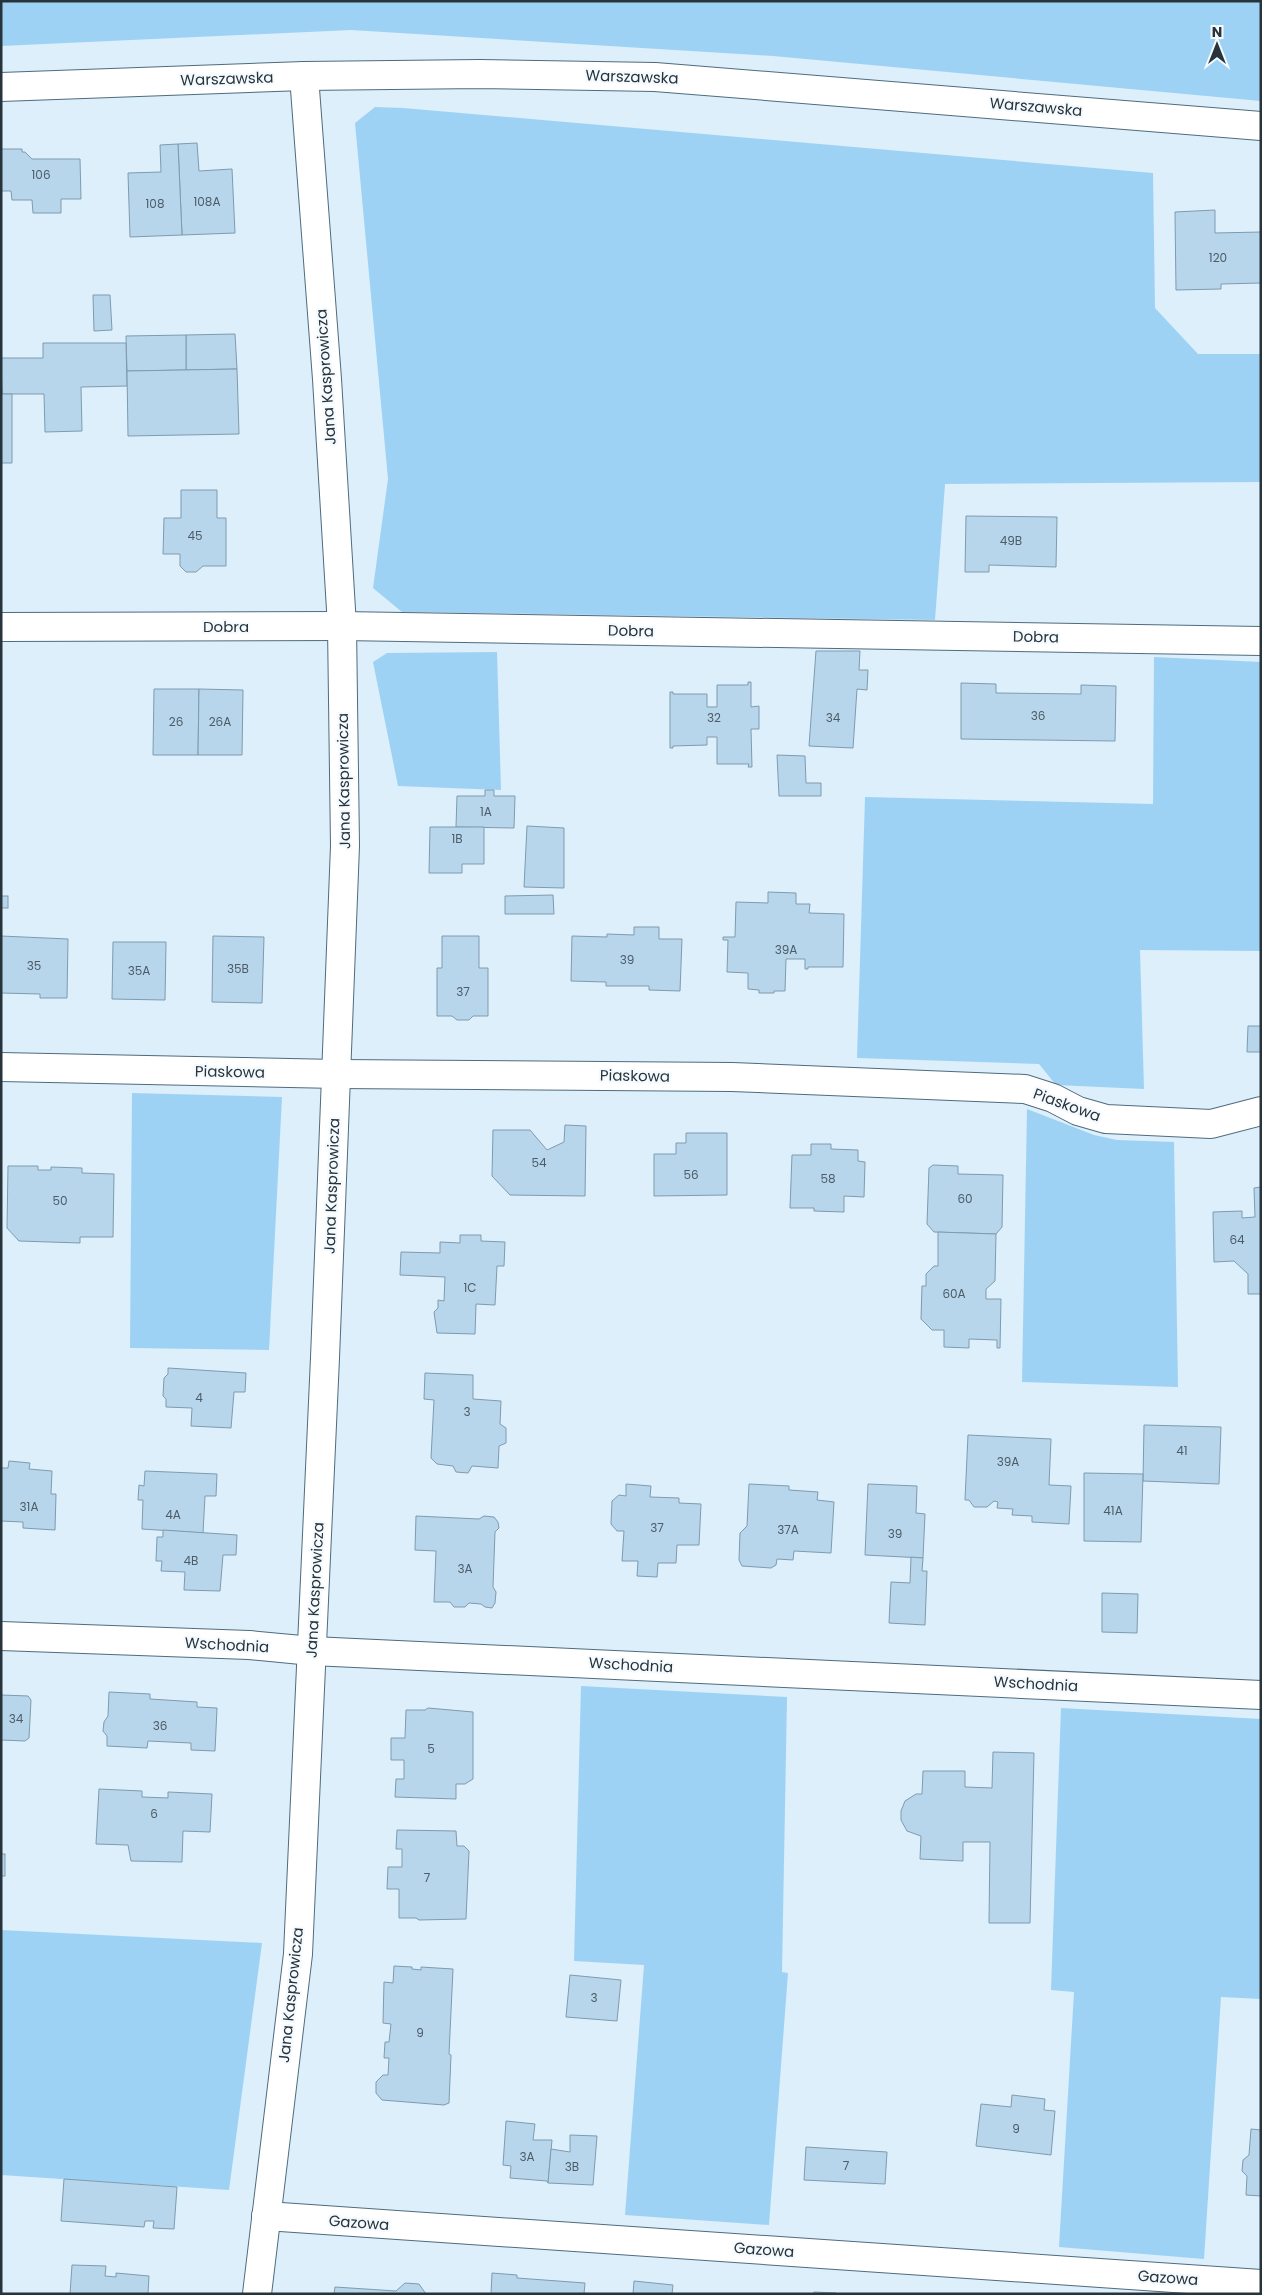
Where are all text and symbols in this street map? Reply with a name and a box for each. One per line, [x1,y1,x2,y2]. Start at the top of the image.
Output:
north arrow [1192,20,1242,70]
text: N [1212,22,1222,42]
street label: Warszawska [585,64,679,89]
street label: Warszawska [180,66,274,91]
street label: Warszawska [989,92,1083,121]
house number: 106 [32,166,51,183]
house number: 108A [193,193,221,210]
house number: 108 [146,195,164,212]
house number: 120 [1209,249,1227,266]
street label: Jana Kasprowicza [310,308,341,446]
house number: 45 [187,527,203,544]
house number: 49B [1000,532,1022,549]
street label: Dobra [203,616,249,637]
street label: Dobra [608,620,654,641]
street label: Dobra [1013,626,1059,647]
house number: 36 [1031,707,1045,724]
house number: 32 [707,709,721,726]
house number: 34 [826,709,841,726]
house number: 26 [169,713,183,730]
house number: 26A [209,713,231,730]
street label: Jana Kasprowicza [332,713,355,849]
house number: 1A [480,803,492,820]
house number: 1B [451,830,463,847]
house number: 39A [775,941,797,958]
house number: 39 [620,951,634,968]
house number: 35 [27,957,41,974]
house number: 35B [227,960,249,977]
house number: 35A [128,962,150,979]
house number: 37 [456,983,470,1000]
street label: Piaskowa [195,1060,265,1083]
street label: Piaskowa [600,1064,670,1087]
street label: Piaskowa [1031,1083,1104,1126]
street label: Jana Kasprowicza [319,1118,344,1254]
house number: 54 [531,1154,547,1171]
house number: 56 [683,1166,699,1183]
house number: 58 [820,1170,836,1187]
house number: 60 [957,1190,973,1207]
house number: 50 [52,1192,68,1209]
house number: 64 [1229,1231,1245,1248]
house number: 1C [463,1279,477,1296]
house number: 60A [942,1285,966,1302]
house number: 4 [195,1389,203,1406]
house number: 3 [463,1403,471,1420]
house number: 41 [1176,1442,1188,1459]
house number: 39A [997,1453,1019,1470]
house number: 31A [20,1498,39,1515]
house number: 41A [1103,1502,1123,1519]
house number: 4A [165,1506,181,1523]
house number: 37 [650,1519,664,1536]
street label: Jana Kasprowicza [300,1521,329,1659]
house number: 37A [777,1521,799,1538]
house number: 39 [888,1525,902,1542]
house number: 4B [184,1552,198,1569]
house number: 3A [457,1560,473,1577]
street label: Wschodnia [184,1632,270,1657]
street label: Wschodnia [588,1652,674,1677]
street label: Wschodnia [993,1671,1079,1696]
house number: 34 [9,1710,24,1727]
house number: 36 [153,1717,167,1734]
house number: 5 [427,1740,435,1757]
house number: 6 [150,1805,158,1822]
house number: 7 [424,1869,431,1886]
street label: Jana Kasprowicza [273,1926,308,2064]
house number: 3 [590,1989,598,2006]
house number: 9 [416,2024,424,2041]
house number: 9 [1012,2120,1020,2137]
house number: 3A [519,2148,535,2165]
house number: 7 [843,2157,850,2174]
house number: 3B [565,2158,579,2175]
street label: Gazowa [328,2210,390,2235]
street label: Gazowa [733,2237,795,2262]
street label: Gazowa [1137,2265,1199,2290]

